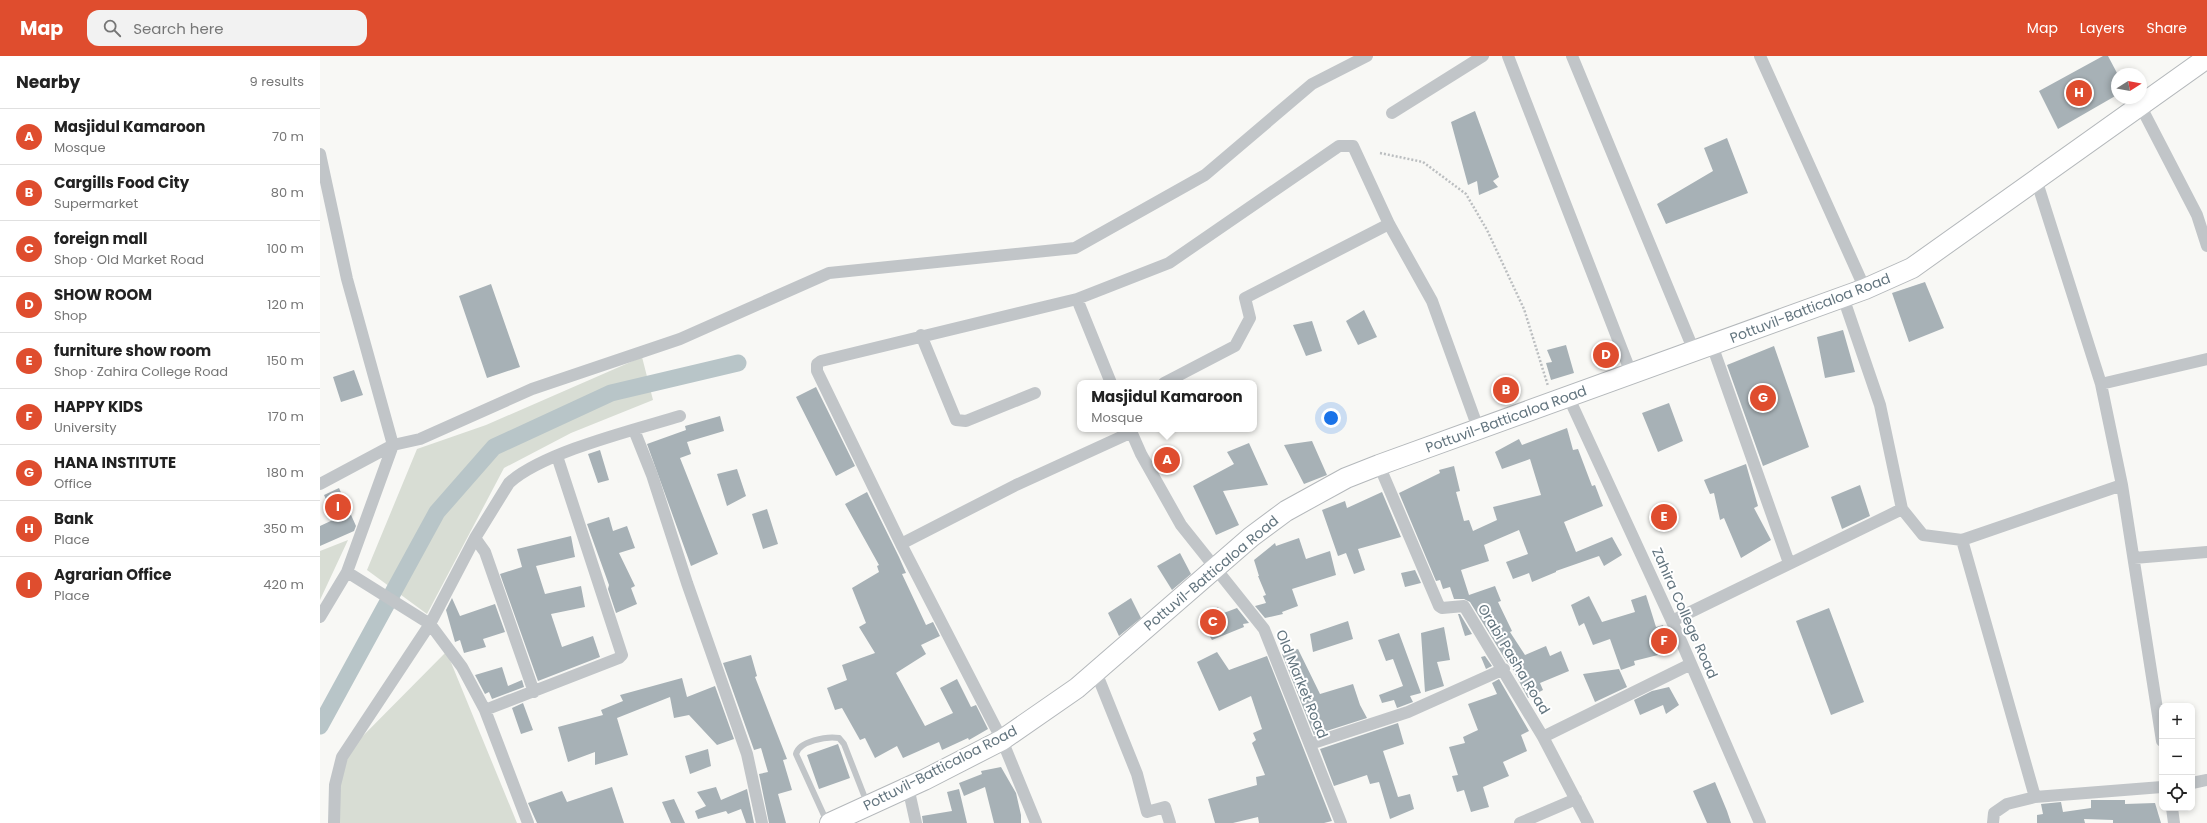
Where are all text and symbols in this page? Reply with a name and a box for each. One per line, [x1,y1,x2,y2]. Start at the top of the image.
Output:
search box [87,10,367,46]
text: Map [20,15,63,42]
icon: search [101,17,123,39]
text: Search here [133,18,224,39]
text: Map [2027,18,2058,38]
text: Layers [2080,18,2124,38]
text: Share [2146,18,2187,38]
north arrow [2111,68,2147,104]
text: Nearby [16,70,80,94]
text: 9 results [250,72,304,91]
pin: H [2066,78,2092,108]
text: Masjidul Kamaroon [54,116,205,137]
text: A [24,127,34,146]
text: 70 m [272,127,304,146]
text: Mosque [54,138,105,157]
text: Cargills Food City [54,172,189,193]
text: B [25,183,33,202]
text: 80 m [271,183,304,202]
text: Supermarket [54,194,138,213]
text: foreign mall [54,228,147,249]
text: C [24,239,34,258]
text: 100 m [267,239,304,258]
text: Shop · Old Market Road [54,250,204,269]
street label: Pottuvil-Batticaloa Road [1727,268,1893,348]
text: SHOW ROOM [54,284,152,305]
text: D [24,295,34,314]
text: 120 m [267,295,304,314]
text: Shop [54,306,87,325]
text: furniture show room [54,340,211,361]
pin: D [1593,340,1619,370]
text: E [25,351,33,370]
text: 150 m [267,351,304,370]
text: Shop · Zahira College Road [54,362,228,381]
pin: B [1493,375,1519,405]
popup [1077,380,1257,432]
street label: Pottuvil-Batticaloa Road [1423,382,1589,456]
pin: G [1750,383,1776,413]
text: Masjidul Kamaroon [1091,386,1243,407]
text: HAPPY KIDS [54,396,143,417]
text: F [25,407,33,426]
text: 170 m [268,407,304,426]
text: Mosque [1091,408,1143,427]
your location [1321,408,1341,428]
text: University [54,418,117,437]
pin: A [1154,445,1180,475]
text: HANA INSTITUTE [54,452,176,473]
text: G [24,463,34,482]
text: 180 m [267,463,304,482]
text: Office [54,474,92,493]
pin: I [325,492,351,522]
pin: E [1651,502,1677,532]
text: Bank [54,508,93,529]
street label: Pottuvil-Batticaloa Road [1139,511,1283,635]
text: H [24,519,34,538]
text: 350 m [263,519,304,538]
text: Place [54,530,89,549]
street label: Zahira College Road [1647,544,1723,682]
text: Agrarian Office [54,564,172,585]
text: I [27,575,31,594]
text: 420 m [263,575,304,594]
text: Place [54,586,89,605]
street label: Orabi Pasha Road [1473,600,1555,718]
pin: C [1200,607,1226,637]
pin: F [1651,626,1677,656]
street label: Old Market Road [1271,627,1333,741]
map controls [2159,703,2195,811]
button: + [2159,703,2195,739]
street label: Pottuvil-Batticaloa Road [860,720,1020,816]
button: − [2159,739,2195,775]
button: locate [2159,775,2195,811]

